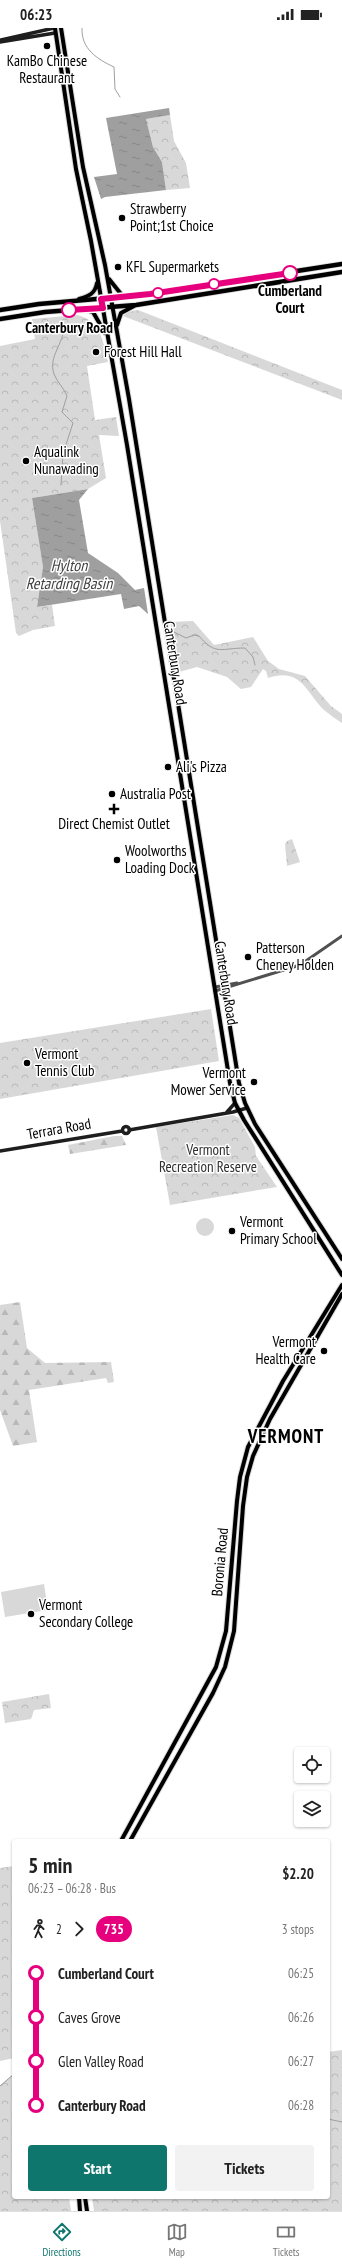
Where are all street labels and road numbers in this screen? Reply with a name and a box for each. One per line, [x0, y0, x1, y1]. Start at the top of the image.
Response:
street label: Canterbury Road [159, 620, 192, 706]
street label: Canterbury Road [210, 940, 243, 1026]
street label: Terrara Road [26, 1114, 92, 1143]
street label: Boronia Road [207, 1527, 232, 1597]

